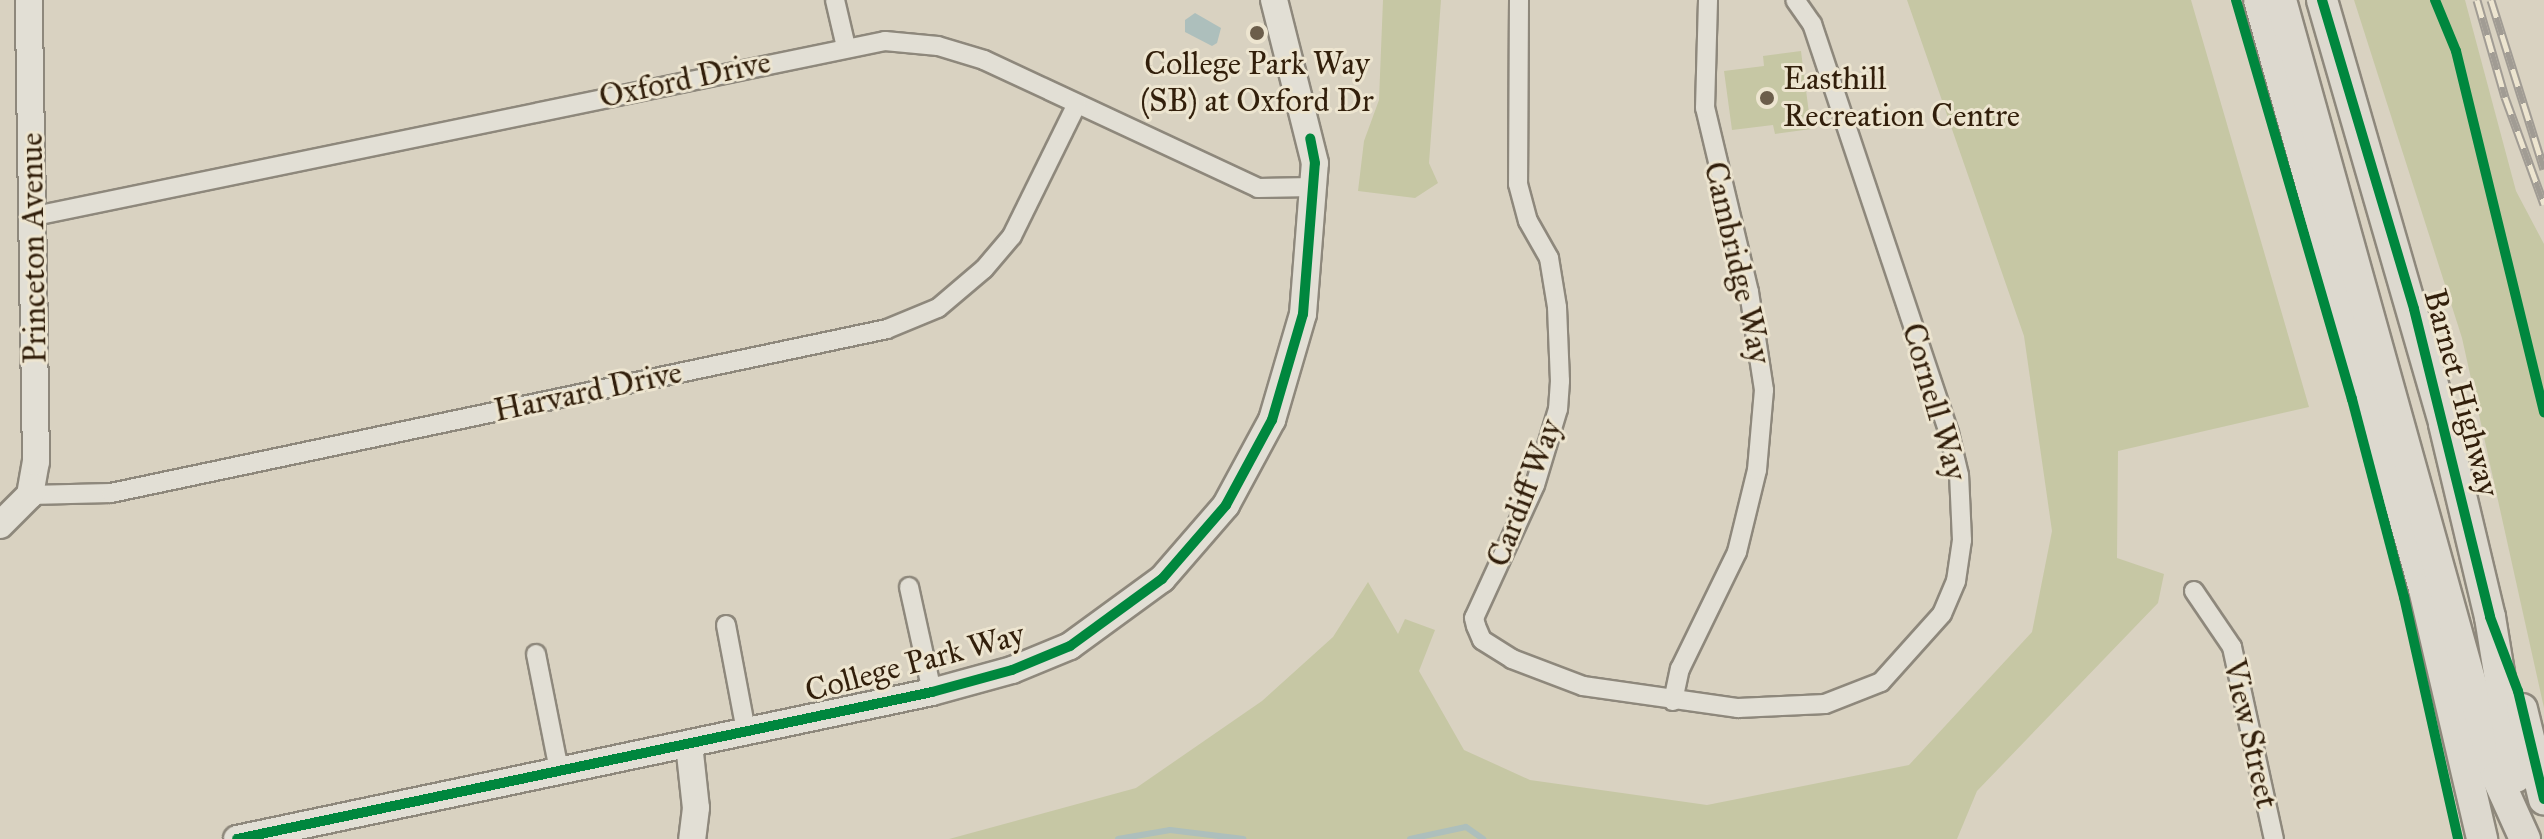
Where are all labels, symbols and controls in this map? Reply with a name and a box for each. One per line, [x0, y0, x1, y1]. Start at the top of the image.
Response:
marker: College Park Way (SB) at Oxford Dr [1248, 24, 1266, 42]
street label: Oxford Drive [596, 43, 774, 117]
place label: College Park Way (SB) at Oxford Dr [1140, 46, 1374, 121]
place label: Easthill Recreation Centre [1783, 61, 2020, 136]
marker: Easthill Recreation Centre [1758, 89, 1776, 107]
street label: Princeton Avenue [13, 132, 55, 364]
street label: Cambridge Way [1695, 158, 1779, 368]
street label: Barnet Highway [2415, 285, 2507, 501]
street label: Cornell Way [1893, 319, 1975, 485]
street label: Harvard Drive [491, 353, 685, 431]
street label: Cardiff Way [1479, 414, 1571, 572]
street label: College Park Way [801, 615, 1029, 711]
street label: View Street [2214, 656, 2286, 812]

